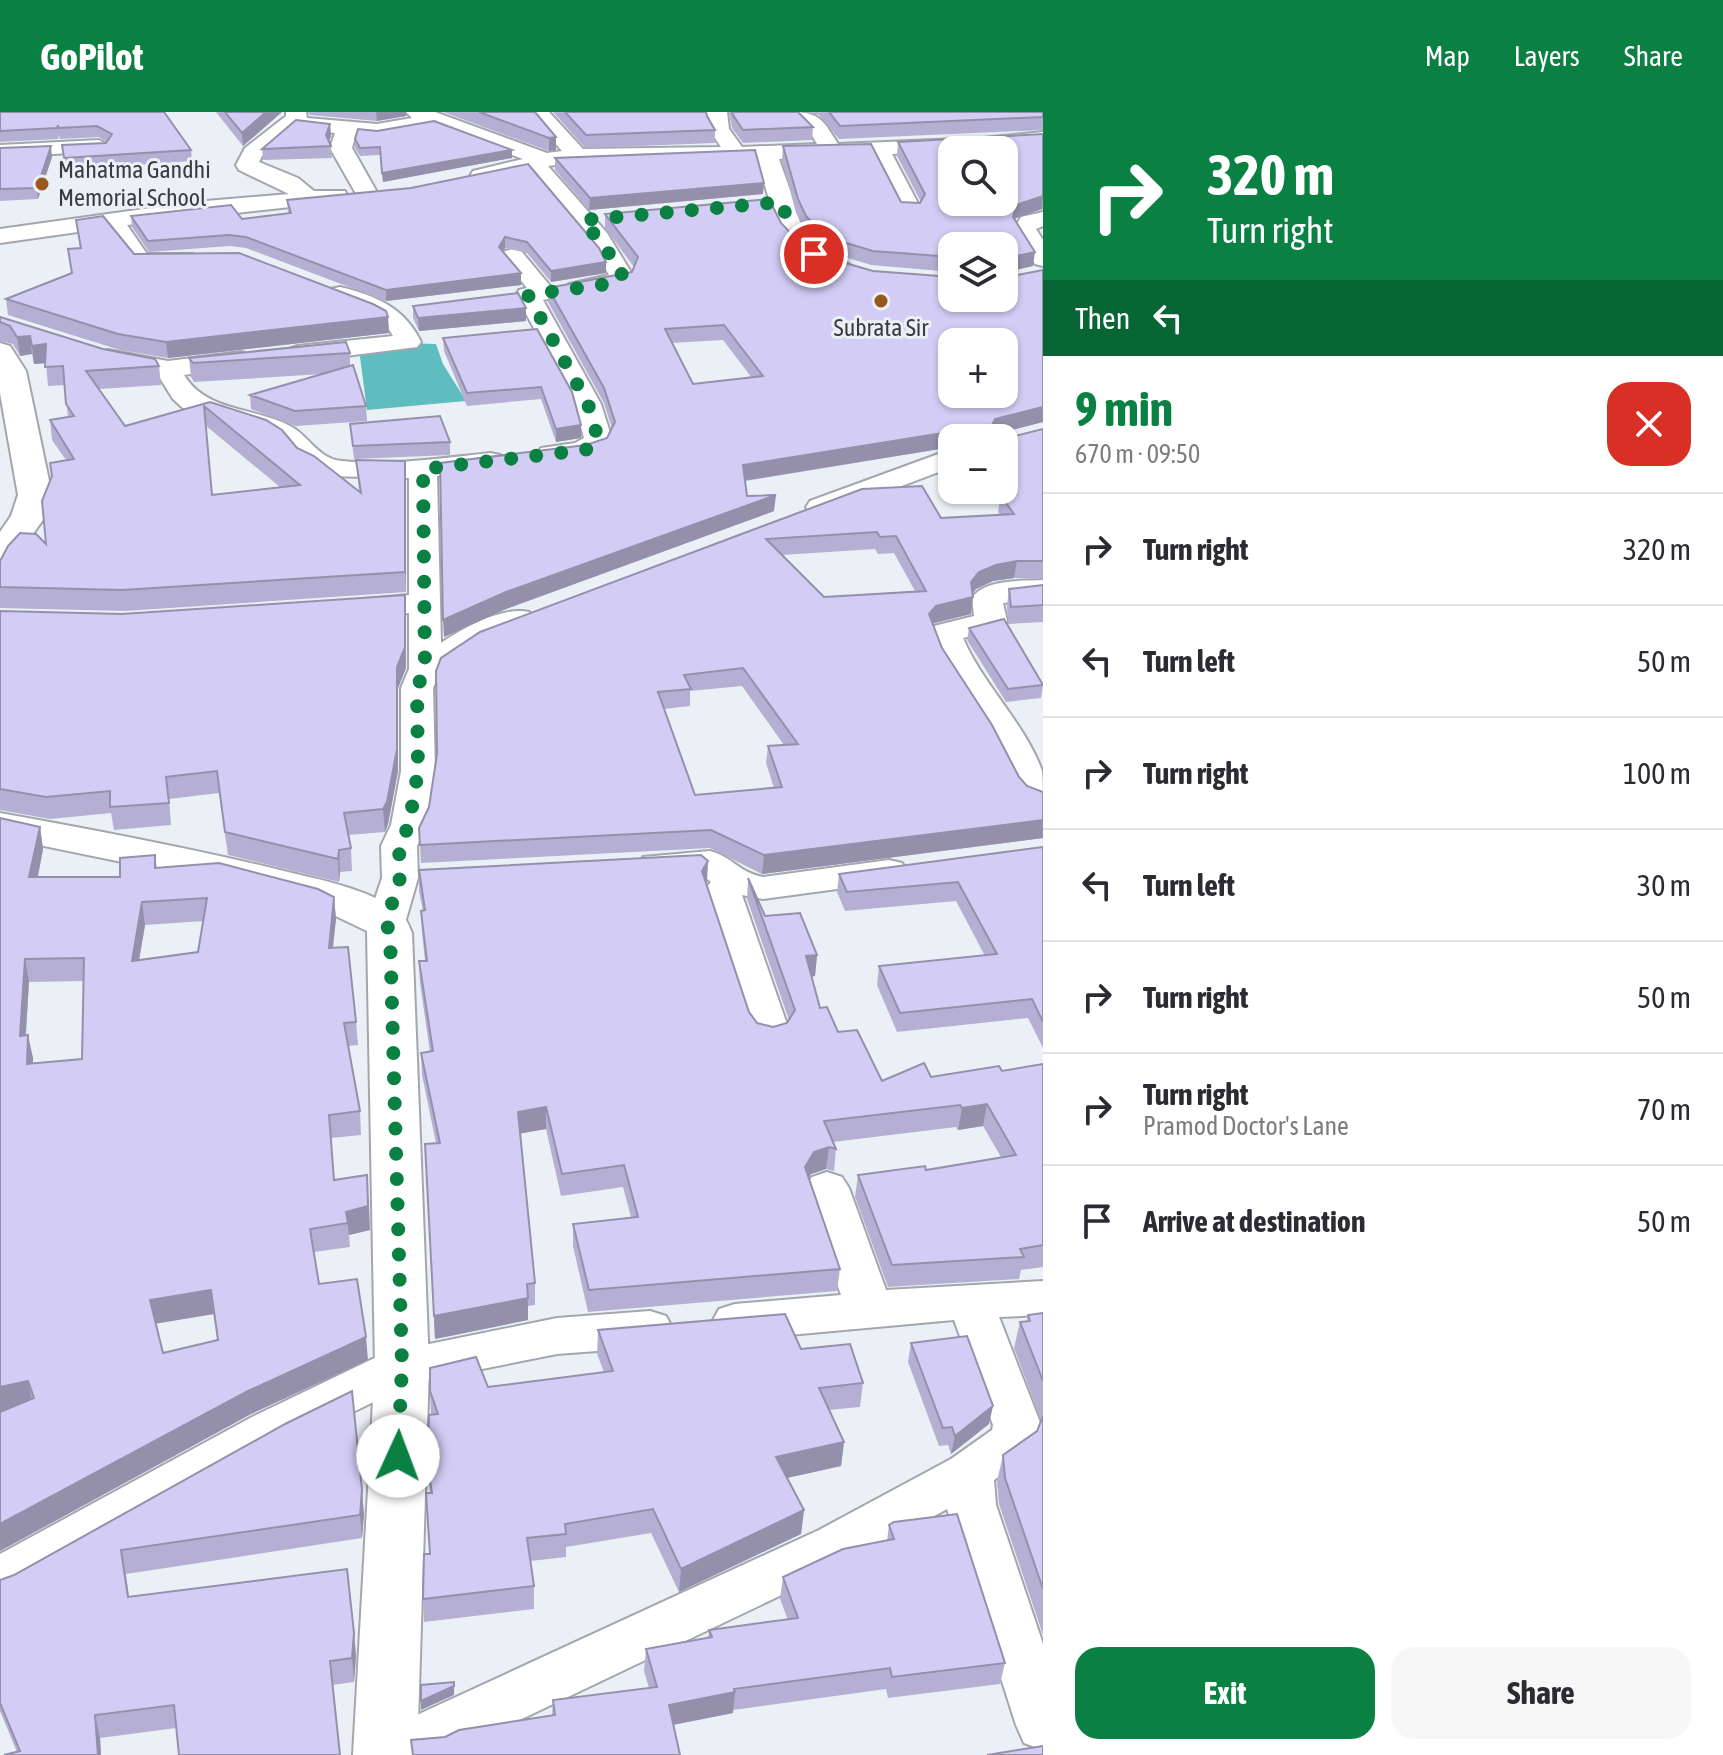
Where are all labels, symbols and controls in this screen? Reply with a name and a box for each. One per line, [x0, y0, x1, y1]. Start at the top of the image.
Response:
text: GoPilot [40, 35, 143, 78]
text: Map [1425, 40, 1470, 72]
text: Layers [1514, 40, 1580, 72]
text: Share [1624, 40, 1683, 72]
map controls [938, 136, 1018, 504]
button: search [938, 136, 1018, 216]
text: 320 m [1207, 143, 1334, 207]
icon: right [1075, 144, 1179, 248]
place label: Mahatma Gandhi Memorial School [58, 156, 211, 211]
marker: Mahatma Gandhi Memorial School [33, 175, 51, 193]
text: Turn right [1207, 209, 1334, 251]
pin [780, 220, 848, 288]
icon: arrive [792, 232, 836, 276]
button: layers [938, 232, 1018, 312]
marker: Subrata Sir [872, 292, 890, 310]
icon: left [1146, 296, 1190, 340]
text: Then [1075, 301, 1130, 335]
place label: Subrata Sir [834, 314, 929, 341]
button: + [938, 328, 1018, 408]
text: 9 min [1075, 381, 1173, 436]
button: close [1607, 382, 1691, 466]
button: − [938, 424, 1018, 504]
text: 670 m · 09:50 [1075, 439, 1200, 469]
icon: right [1075, 527, 1119, 571]
text: Turn right [1143, 532, 1249, 566]
text: 320 m [1623, 532, 1691, 566]
icon: left [1075, 639, 1119, 683]
text: Turn left [1143, 644, 1235, 678]
text: 50 m [1637, 644, 1691, 678]
icon: right [1075, 751, 1119, 795]
text: Turn right [1143, 756, 1249, 790]
text: 100 m [1623, 756, 1691, 790]
icon: left [1075, 863, 1119, 907]
text: Turn left [1143, 868, 1235, 902]
text: 30 m [1637, 868, 1691, 902]
icon: right [1075, 975, 1119, 1019]
text: Turn right [1143, 980, 1249, 1014]
text: 50 m [1637, 980, 1691, 1014]
text: Turn right [1143, 1077, 1249, 1111]
icon: right [1075, 1087, 1119, 1131]
text: 70 m [1637, 1092, 1691, 1126]
text: Pramod Doctor's Lane [1143, 1111, 1349, 1141]
icon: arrive [1075, 1199, 1119, 1243]
text: Arrive at destination [1143, 1204, 1365, 1238]
text: 50 m [1637, 1204, 1691, 1238]
position arrow [356, 1414, 440, 1498]
button: Exit [1075, 1647, 1375, 1739]
button: Share [1391, 1647, 1691, 1739]

